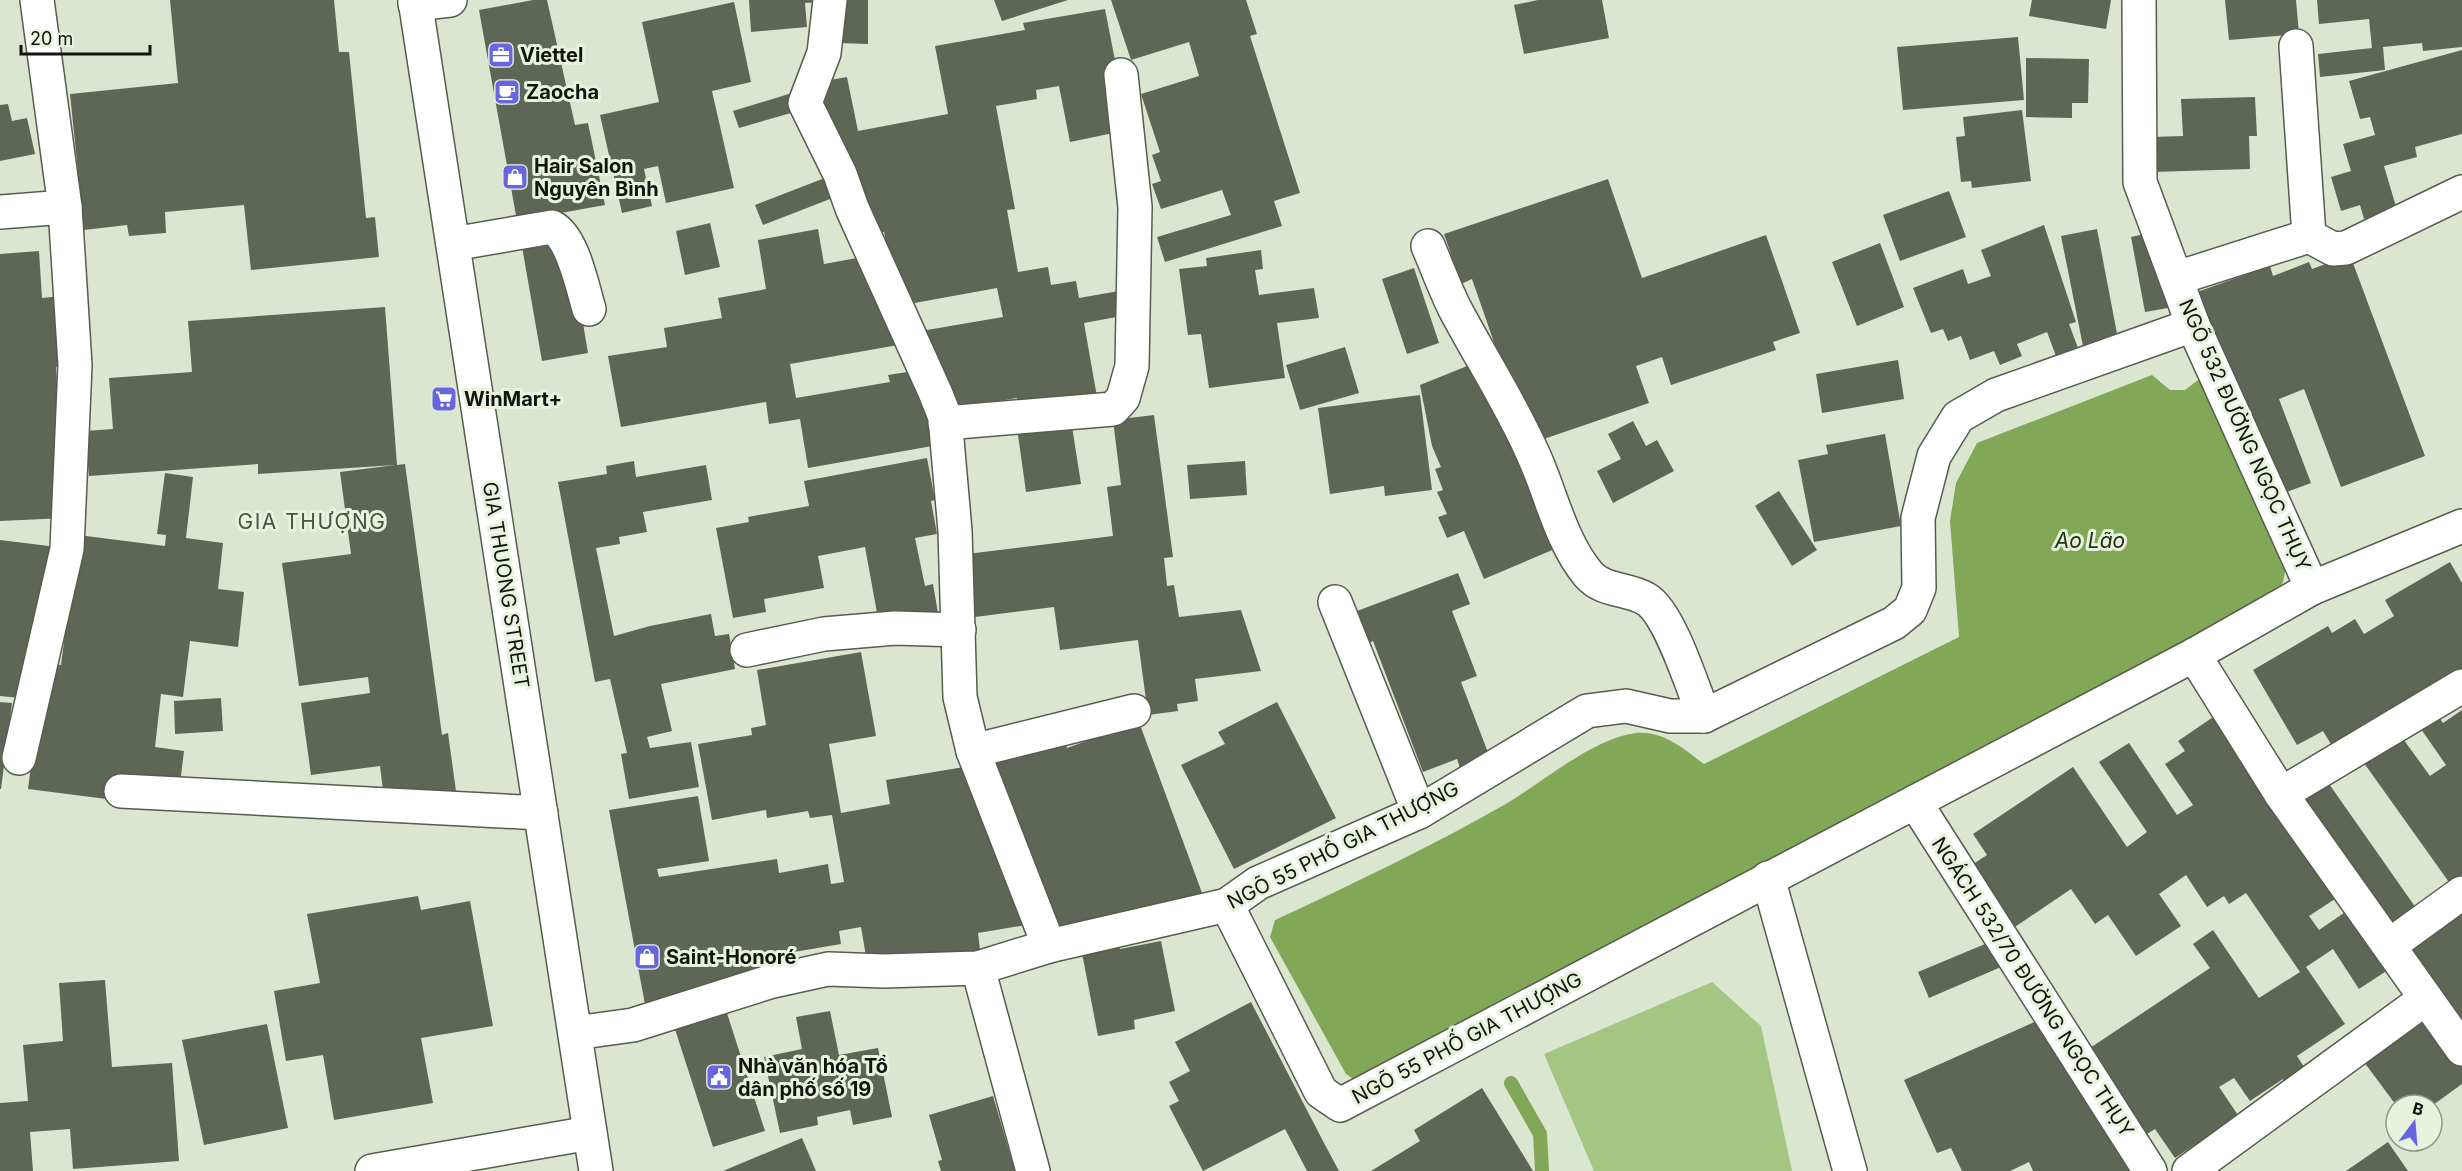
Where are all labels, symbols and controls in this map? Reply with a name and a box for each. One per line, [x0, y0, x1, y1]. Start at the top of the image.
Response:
scale bar [21, 18, 150, 56]
text: 20 m [30, 28, 73, 49]
office icon: Viettel [486, 40, 516, 70]
place label: Viettel [520, 43, 583, 67]
cafe icon: Zaocha [492, 77, 522, 107]
place label: Zaocha [526, 80, 599, 104]
place label: Hair Salon Nguyên Bình [534, 154, 659, 201]
shop icon: Hair Salon Nguyên Bình [500, 162, 530, 192]
street label: NGÕ 532 ĐƯỜNG NGỌC THỤY [2174, 295, 2317, 575]
supermarket icon: WinMart+ [429, 384, 459, 414]
place label: WinMart+ [464, 387, 562, 411]
street label: GIA THUONG STREET [478, 480, 534, 690]
district label: GIA THƯỢNG [238, 509, 386, 534]
water label: Ao Lão [2054, 528, 2125, 553]
street label: NGÕ 55 PHỐ GIA THƯỢNG [1221, 772, 1463, 914]
street label: NGÁCH 532/70 ĐƯỜNG NGỌC THỤY [1927, 832, 2140, 1142]
shop icon: Saint-Honoré [632, 942, 662, 972]
place label: Saint-Honoré [666, 945, 797, 969]
street label: NGÕ 55 PHỐ GIA THƯỢNG [1346, 964, 1586, 1109]
place label: Nhà văn hóa Tổ dân phố số 19 [738, 1054, 888, 1101]
public building icon: Nhà văn hóa Tổ dân phố số 19 [704, 1062, 734, 1092]
north arrow [2384, 1093, 2444, 1153]
text: B [2410, 1098, 2426, 1120]

